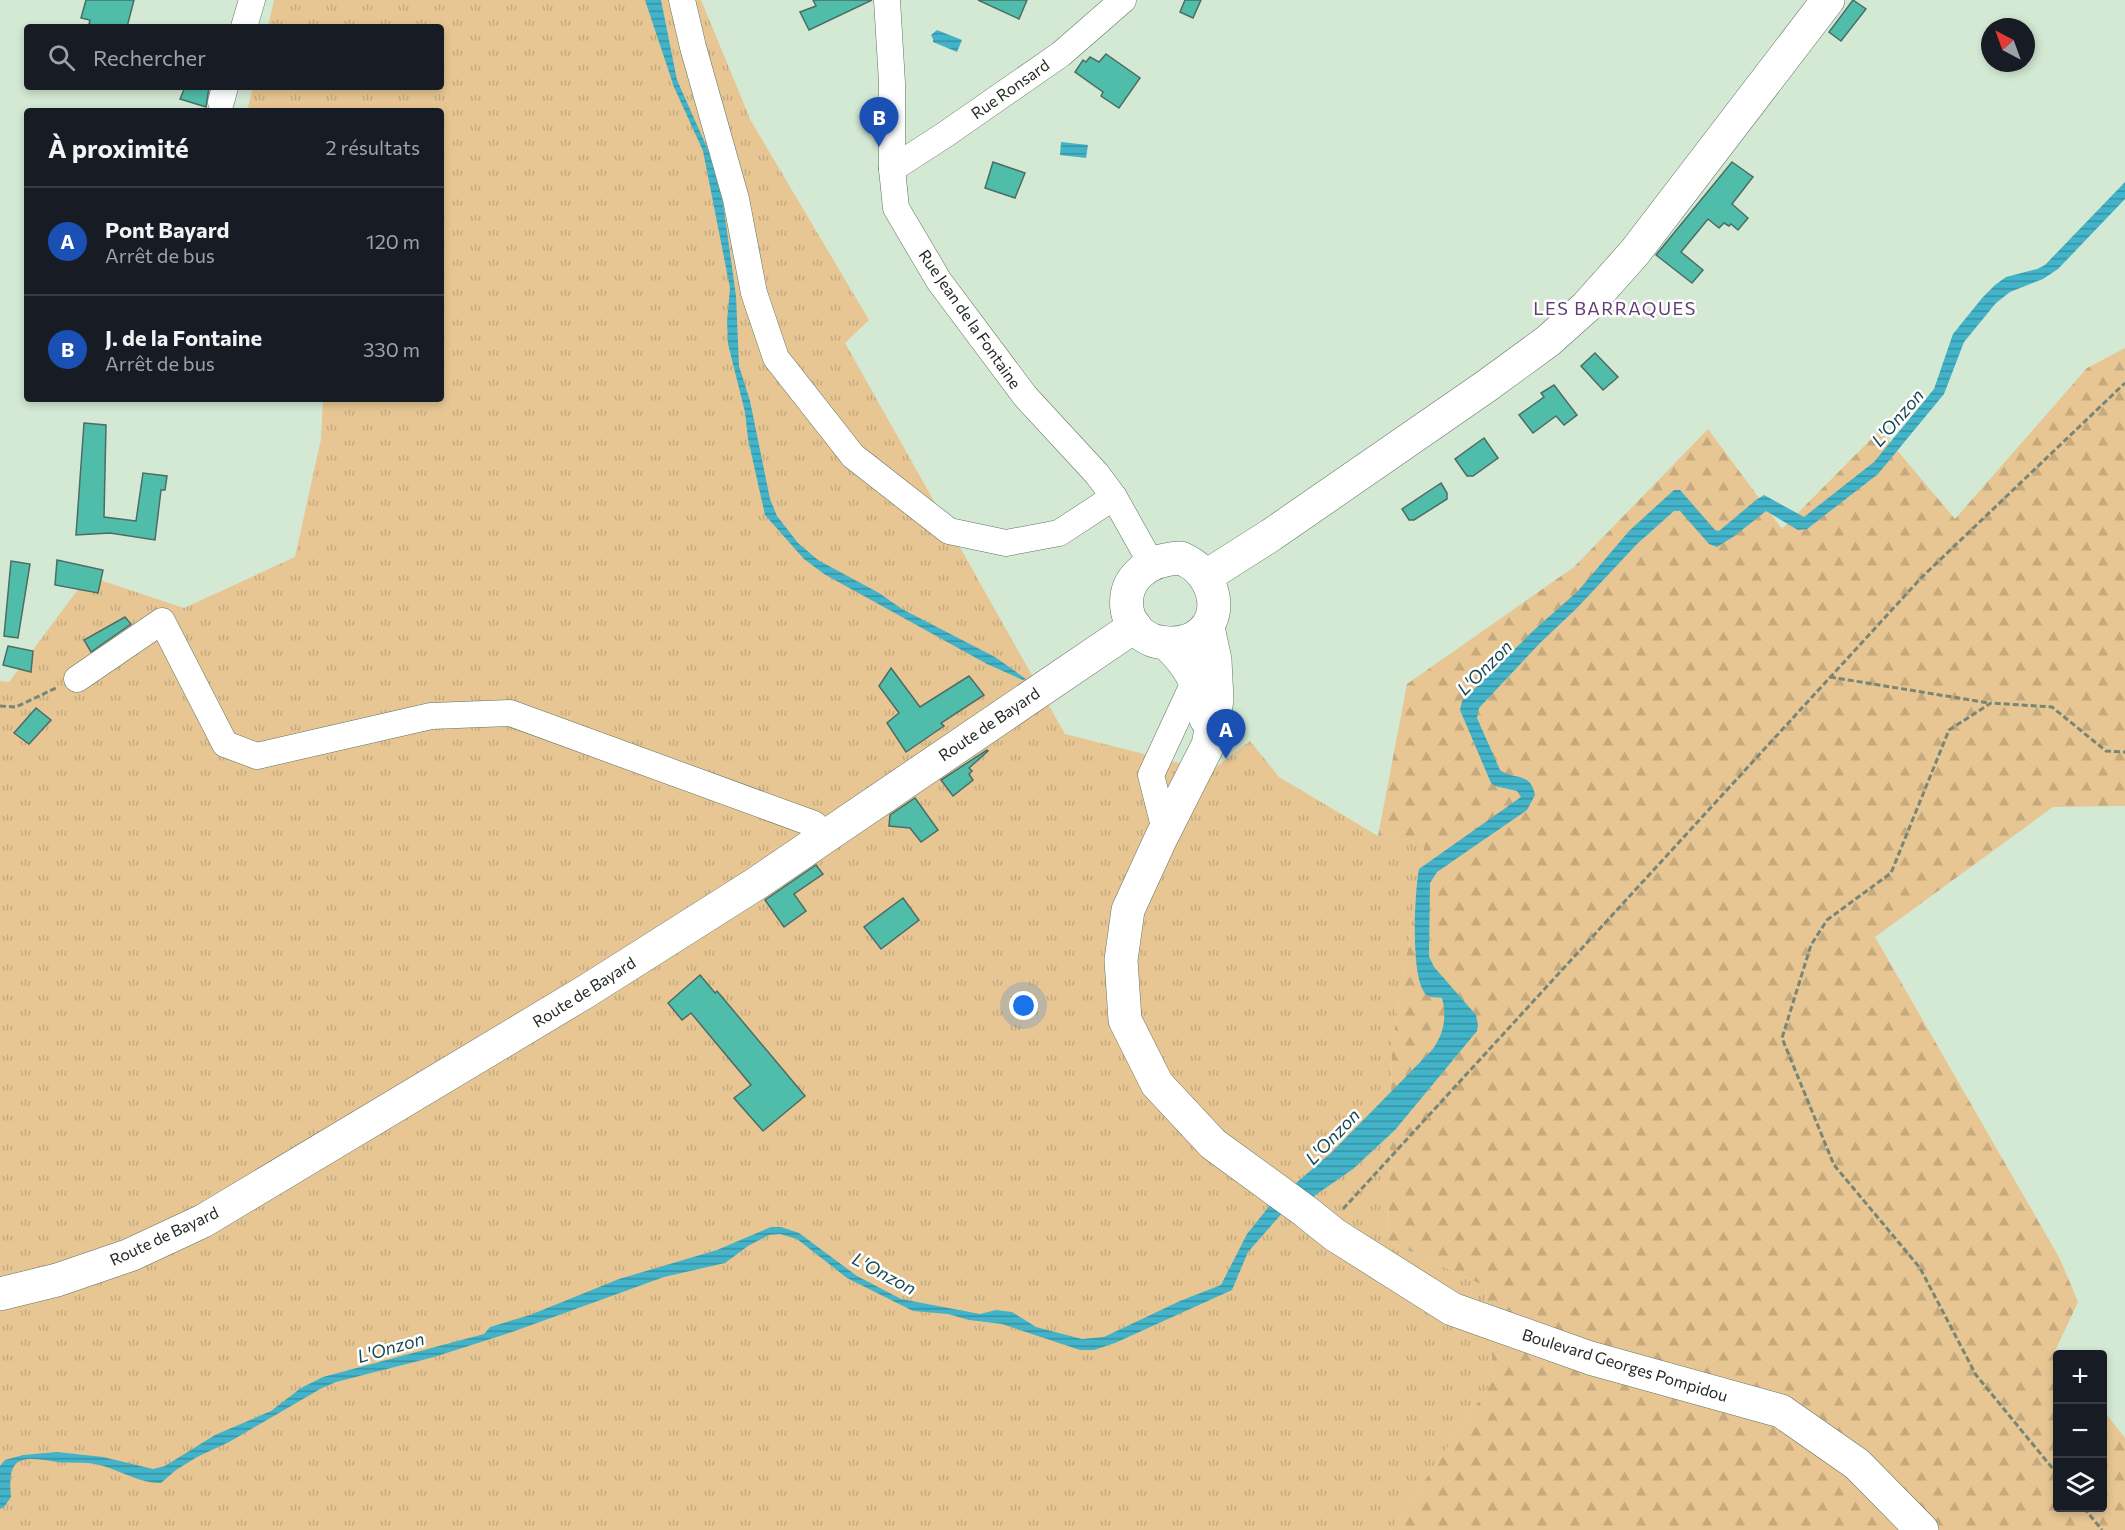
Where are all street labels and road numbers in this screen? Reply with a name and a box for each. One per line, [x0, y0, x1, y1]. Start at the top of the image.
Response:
street label: Rue Ronsard [967, 55, 1052, 122]
street label: Rue Jean de la Fontaine [915, 246, 1026, 392]
street label: Route de Bayard [935, 683, 1043, 764]
street label: Route de Bayard [529, 952, 639, 1031]
street label: Route de Bayard [106, 1202, 221, 1269]
street label: Boulevard Georges Pompidou [1520, 1324, 1730, 1405]

